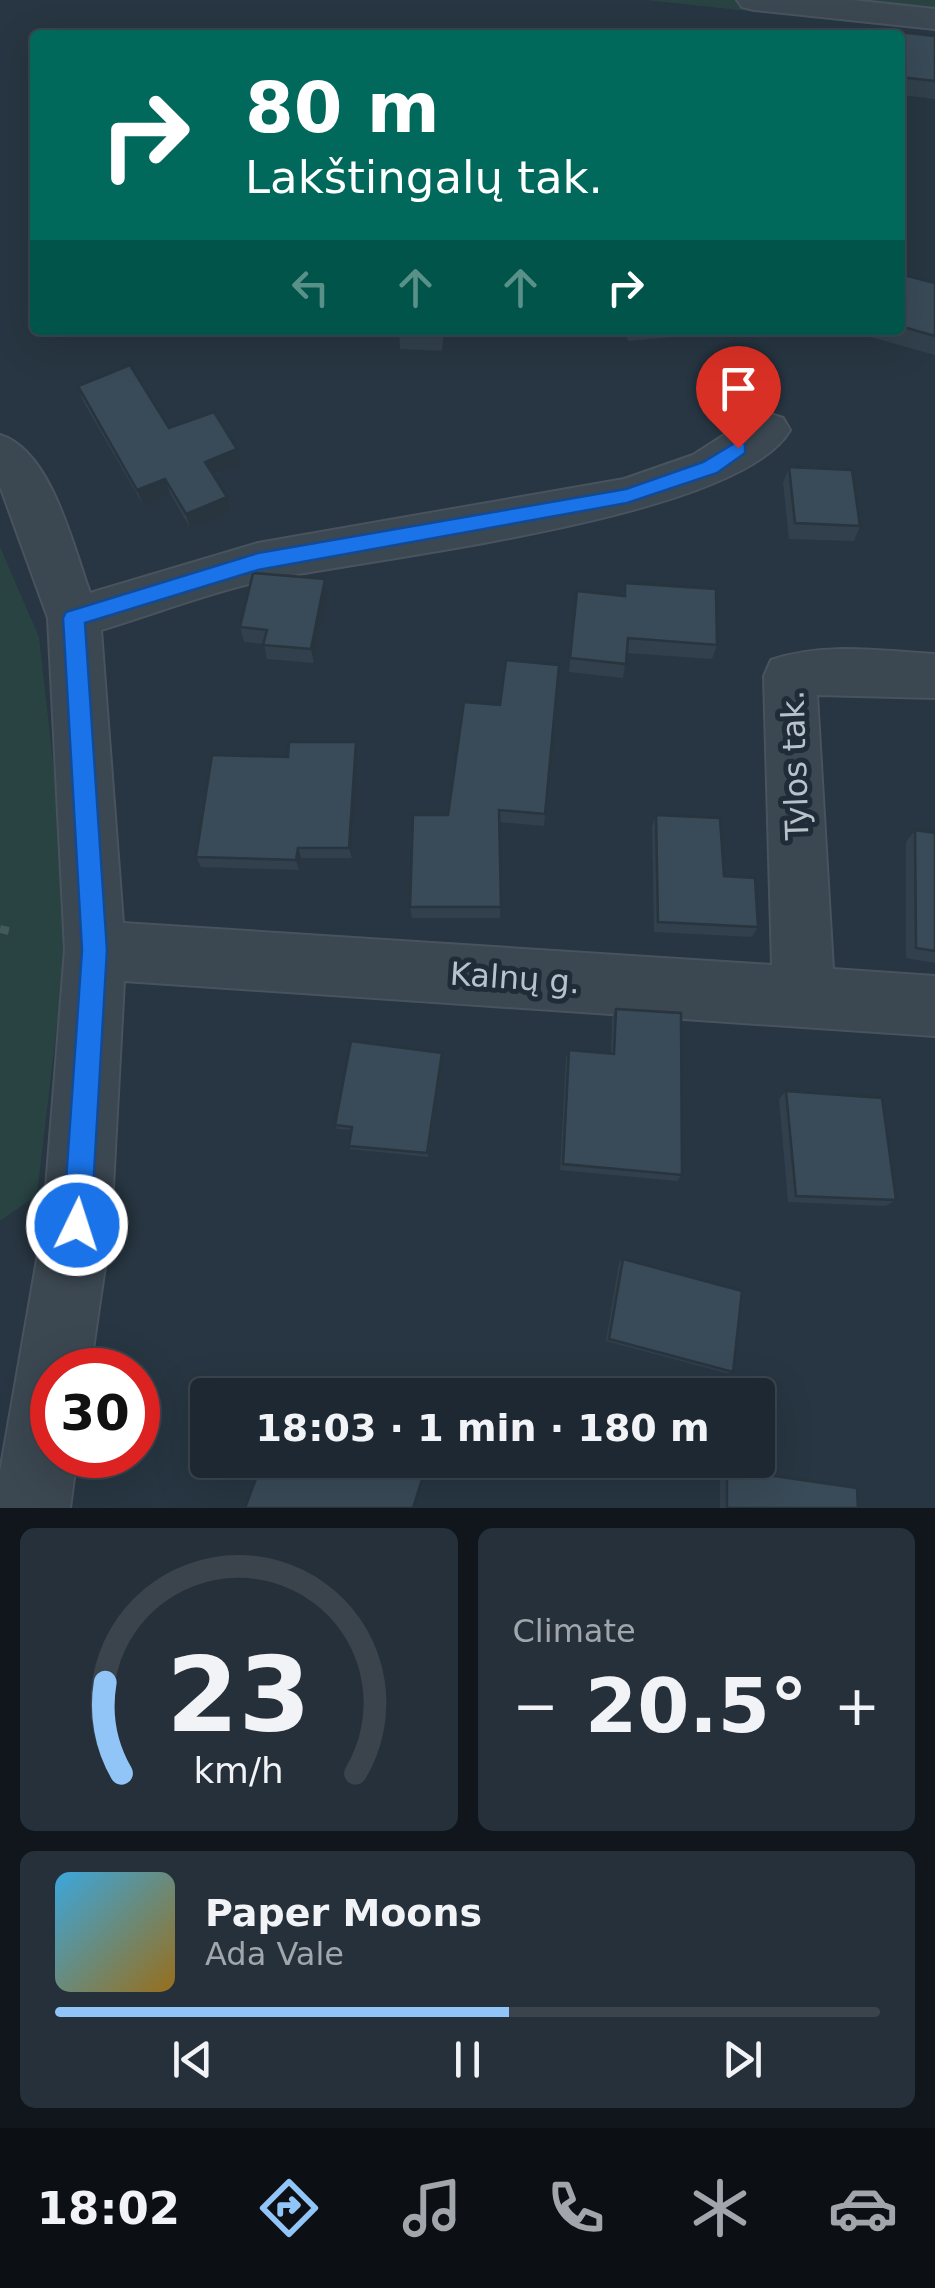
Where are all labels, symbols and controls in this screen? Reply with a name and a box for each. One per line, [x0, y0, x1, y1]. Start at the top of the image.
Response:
text: 80 m [245, 67, 440, 149]
icon: right [80, 70, 210, 200]
text: Lakštingalų tak. [245, 151, 603, 204]
icon: left [283, 260, 338, 315]
icon: ahead [388, 260, 443, 315]
icon: ahead [493, 260, 548, 315]
icon: right [598, 260, 653, 315]
pin [696, 346, 781, 449]
icon: arrive [711, 361, 766, 416]
street label: Tylos tak. [773, 690, 817, 841]
street label: Kalnų g. [449, 955, 581, 1001]
position arrow [25, 1173, 129, 1277]
speed limit sign: 30 [30, 1348, 160, 1478]
text: 18:03 · 1 min · 180 m [255, 1406, 710, 1450]
text: Climate [513, 1612, 636, 1650]
text: 23 [166, 1634, 311, 1756]
text: 20.5° [585, 1662, 808, 1750]
text: − [513, 1674, 559, 1738]
text: + [834, 1674, 880, 1738]
text: km/h [194, 1750, 284, 1791]
text: Paper Moons [205, 1891, 482, 1935]
text: Ada Vale [205, 1935, 344, 1973]
icon: previous [165, 2032, 220, 2087]
icon: pause [440, 2032, 495, 2087]
icon: next [715, 2032, 770, 2087]
icon: directions [254, 2173, 324, 2243]
icon: music [397, 2173, 467, 2243]
icon: phone [541, 2173, 611, 2243]
icon: climate [685, 2173, 755, 2243]
icon: car [828, 2173, 898, 2243]
text: 18:02 [37, 2182, 180, 2235]

